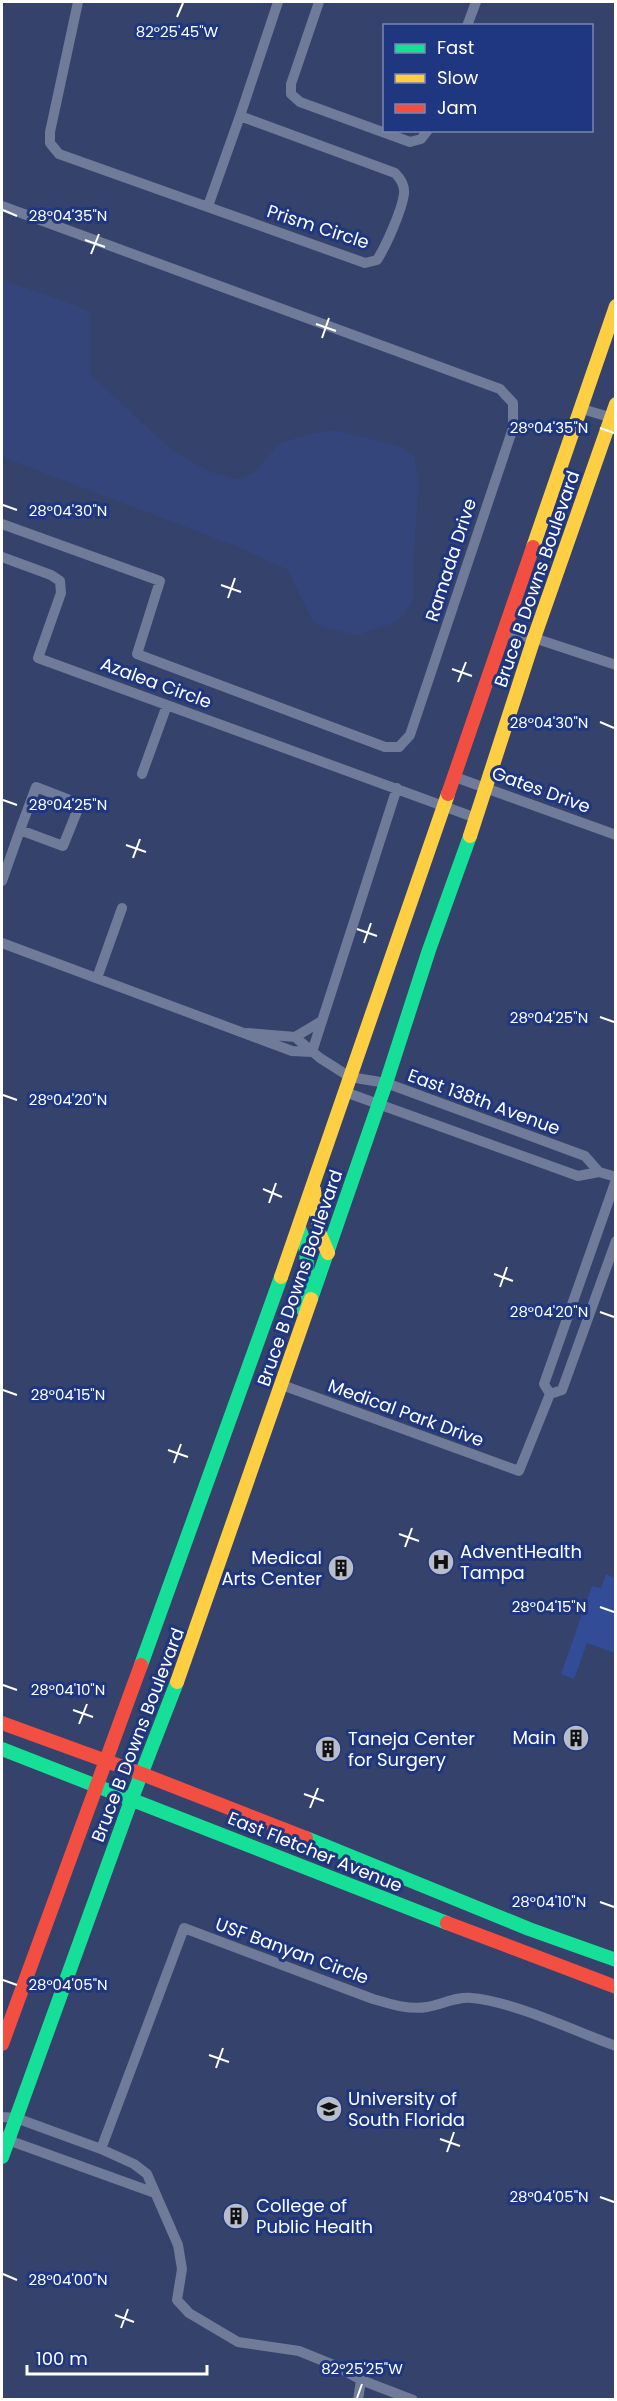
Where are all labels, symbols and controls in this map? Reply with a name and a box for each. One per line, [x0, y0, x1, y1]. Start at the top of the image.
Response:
text: 82°25'45"W [136, 21, 219, 42]
legend [383, 24, 593, 132]
text: Fast [437, 35, 474, 60]
text: Slow [437, 65, 479, 90]
text: Jam [437, 95, 477, 120]
street label: Prism Circle [264, 198, 372, 255]
text: 28°04'35"N [29, 205, 107, 226]
text: 28°04'35"N [510, 417, 588, 438]
street label: Bruce B Downs Boulevard [488, 467, 585, 690]
street label: Ramada Drive [419, 495, 482, 625]
text: 28°04'30"N [29, 500, 107, 521]
street label: Azalea Circle [97, 651, 215, 714]
text: 28°04'30"N [510, 712, 588, 733]
street label: Gates Drive [488, 760, 594, 819]
text: 28°04'25"N [29, 794, 107, 815]
text: 28°04'25"N [510, 1007, 588, 1028]
street label: East 138th Avenue [405, 1062, 564, 1141]
text: 28°04'20"N [29, 1089, 107, 1110]
street label: Bruce B Downs Boulevard [251, 1166, 348, 1389]
text: 28°04'20"N [510, 1301, 588, 1322]
street label: Medical Park Drive [325, 1373, 488, 1452]
text: 28°04'15"N [31, 1384, 105, 1405]
place label: AdventHealth Tampa [460, 1539, 582, 1585]
place label: Medical Arts Center [221, 1545, 322, 1591]
hospital icon: AdventHealth Tampa [426, 1547, 456, 1577]
building icon: Medical Arts Center [326, 1553, 356, 1583]
text: 28°04'15"N [512, 1596, 586, 1617]
street label: Bruce B Downs Boulevard [85, 1624, 190, 1846]
text: 28°04'10"N [31, 1679, 105, 1700]
building icon: Main [561, 1723, 591, 1753]
place label: Main [512, 1725, 556, 1750]
place label: Taneja Center for Surgery [348, 1726, 475, 1772]
building icon: Taneja Center for Surgery [313, 1734, 343, 1764]
street label: East Fletcher Avenue [224, 1805, 406, 1898]
text: 28°04'10"N [512, 1891, 586, 1912]
street label: USF Banyan Circle [212, 1911, 372, 1990]
text: 28°04'05"N [28, 1974, 108, 1995]
place label: University of South Florida [348, 2086, 465, 2132]
school or university icon: University of South Florida [314, 2094, 344, 2124]
text: 28°04'05"N [509, 2186, 589, 2207]
place label: College of Public Health [256, 2193, 373, 2239]
building icon: College of Public Health [221, 2201, 251, 2231]
text: 28°04'00"N [28, 2269, 108, 2290]
scale bar [27, 2338, 207, 2376]
text: 100 m [36, 2346, 88, 2371]
text: 82°25'25"W [321, 2358, 403, 2379]

